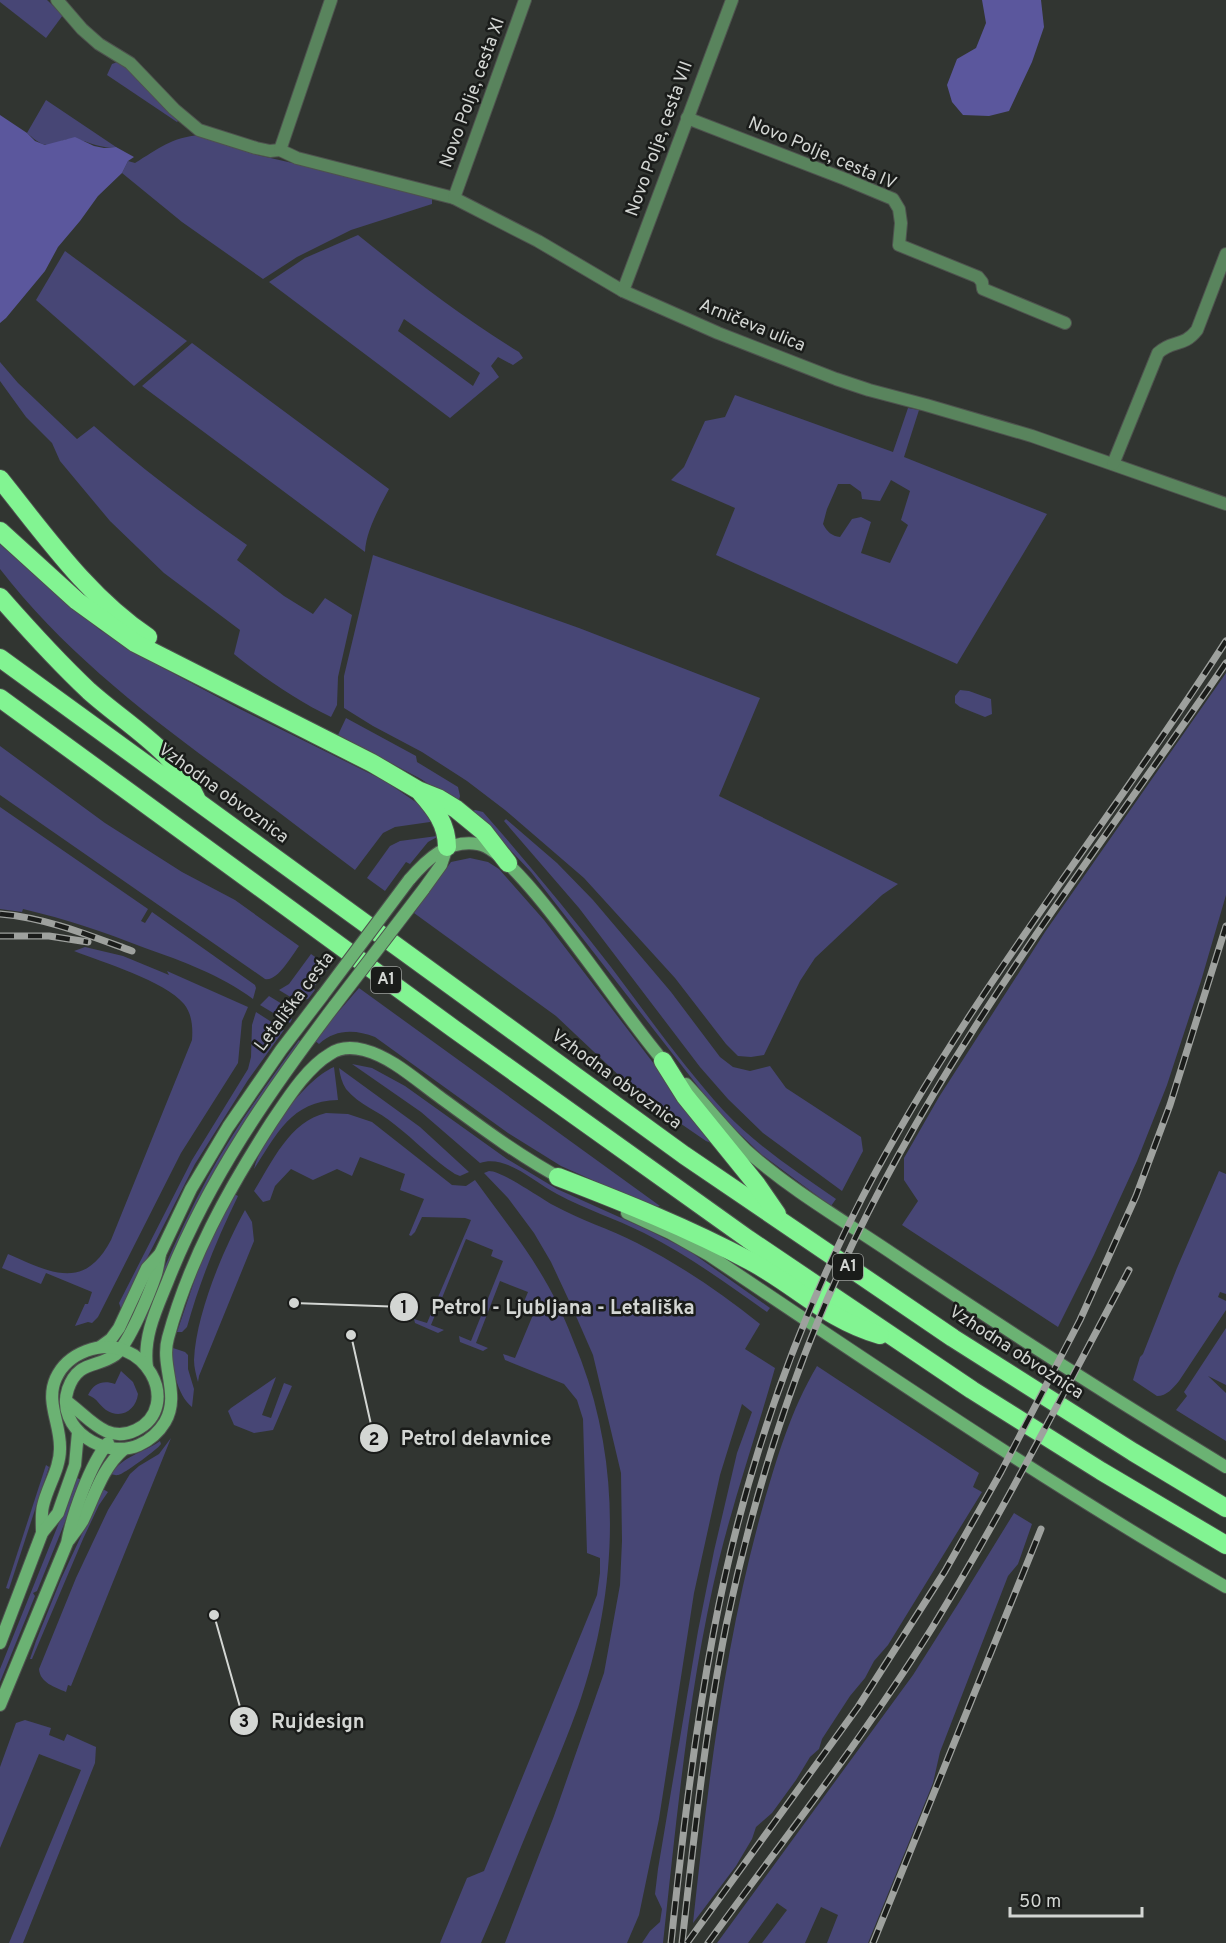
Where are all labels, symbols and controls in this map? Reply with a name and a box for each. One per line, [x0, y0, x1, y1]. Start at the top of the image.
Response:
street label: Novo Polje, cesta XI [435, 15, 511, 171]
street label: Novo Polje, cesta VII [621, 58, 699, 220]
street label: Novo Polje, cesta IV [744, 112, 900, 196]
street label: Arničeva ulica [695, 294, 809, 358]
street label: Vzhodna obvoznica [153, 739, 293, 849]
street label: Letališka cesta [250, 947, 340, 1057]
road number: A1 [371, 967, 401, 993]
street label: Vzhodna obvoznica [546, 1025, 686, 1135]
road number: A1 [833, 1254, 863, 1280]
callout: Petrol - Ljubljana - Letališka [389, 1288, 706, 1326]
text: Petrol - Ljubljana - Letališka [431, 1296, 695, 1322]
text: 1 [400, 1297, 408, 1320]
street label: Vzhodna obvoznica [944, 1301, 1088, 1405]
callout: Petrol delavnice [359, 1419, 564, 1457]
text: Petrol delavnice [401, 1427, 551, 1453]
text: 2 [368, 1429, 380, 1452]
callout: Rujdesign [229, 1702, 377, 1740]
text: Rujdesign [271, 1710, 365, 1736]
text: 3 [239, 1711, 249, 1734]
scale bar [1010, 1880, 1142, 1918]
text: 50 m [1019, 1891, 1061, 1914]

